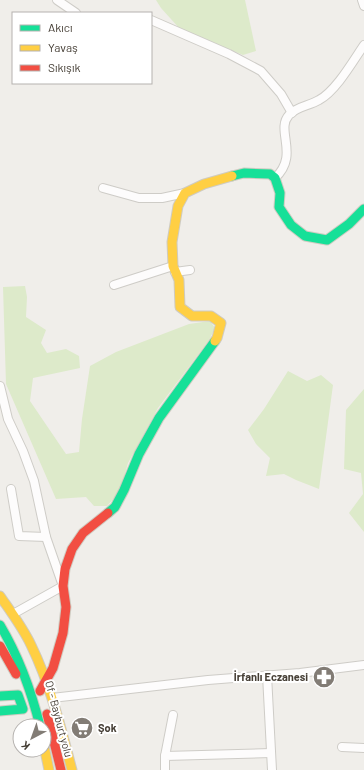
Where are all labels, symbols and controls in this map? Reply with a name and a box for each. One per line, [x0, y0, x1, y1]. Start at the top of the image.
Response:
legend [12, 12, 152, 84]
text: Akıcı [48, 20, 73, 34]
text: Yavaş [48, 40, 78, 54]
text: Sıkışık [48, 60, 80, 74]
pharmacy icon: İrfanlı Eczanesi [311, 664, 337, 690]
place label: İrfanlı Eczanesi [234, 670, 308, 683]
street label: Of - Bayburt yolu [43, 679, 76, 759]
supermarket icon: Şok [69, 715, 95, 741]
north arrow [12, 718, 52, 758]
place label: Şok [98, 721, 117, 734]
text: K [18, 739, 32, 753]

